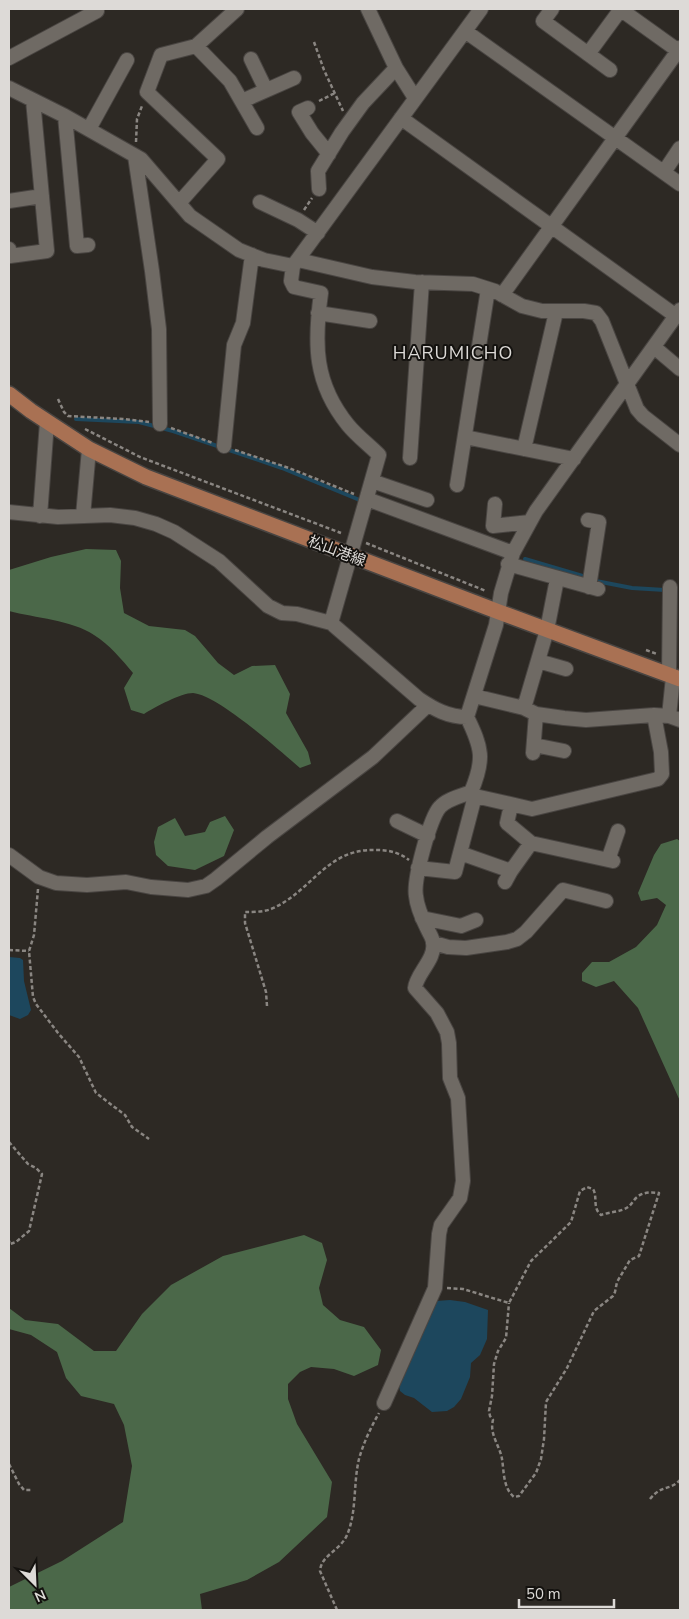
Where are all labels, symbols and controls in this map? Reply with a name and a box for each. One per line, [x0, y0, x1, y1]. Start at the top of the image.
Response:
district label: HARUMICHO [393, 341, 513, 365]
street label: 松山港線 [305, 531, 369, 571]
north arrow [10, 1559, 60, 1609]
scale bar [519, 1576, 614, 1608]
text: 50 m [526, 1584, 561, 1604]
text: N [31, 1585, 49, 1606]

